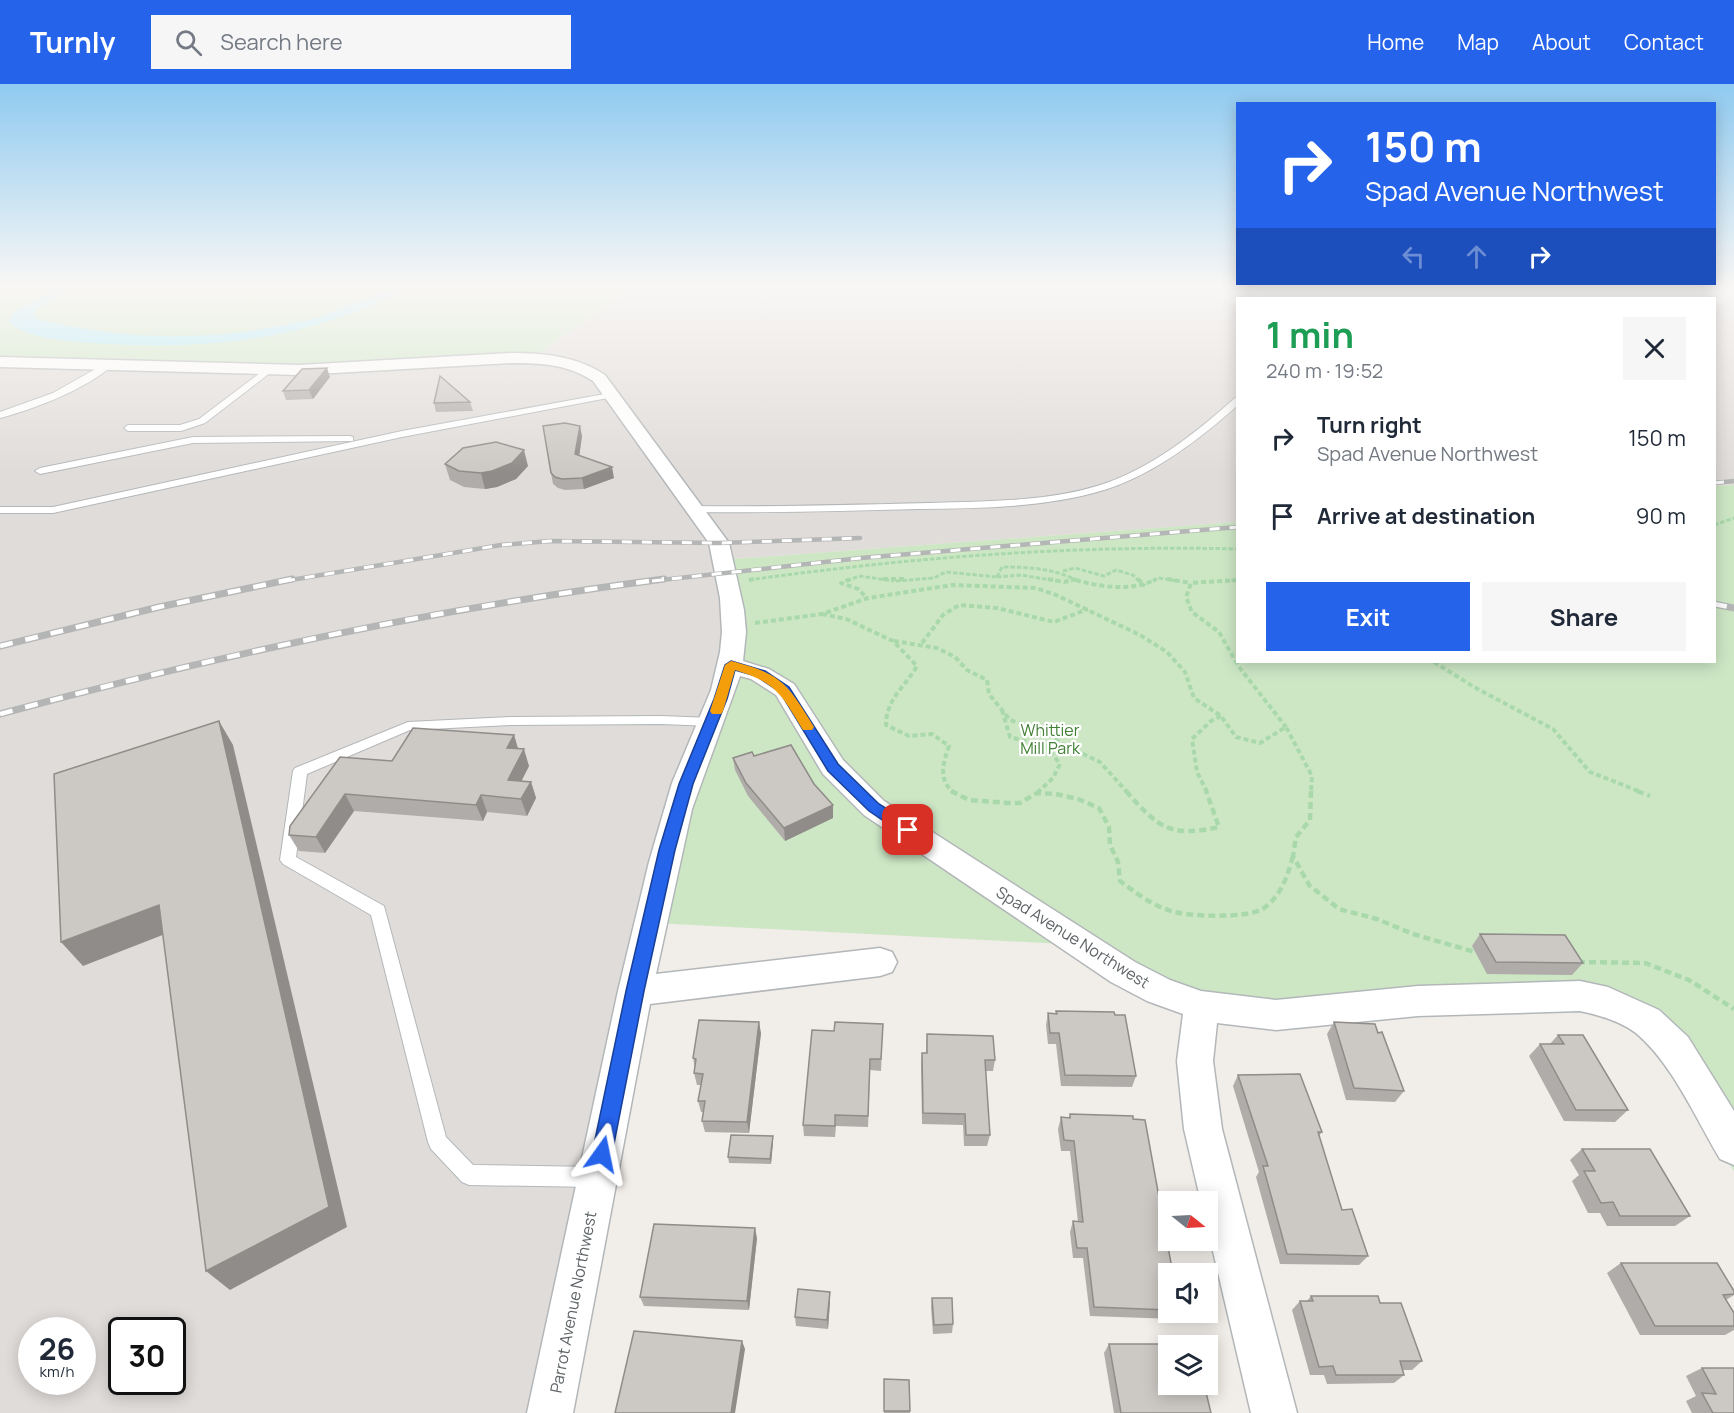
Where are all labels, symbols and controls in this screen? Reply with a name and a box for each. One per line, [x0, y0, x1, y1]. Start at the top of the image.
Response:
search box [151, 15, 571, 69]
text: Turnly [30, 23, 115, 61]
icon: search [172, 26, 205, 59]
text: Search here [220, 27, 343, 57]
text: Home [1367, 28, 1424, 56]
text: Map [1457, 28, 1499, 56]
text: About [1532, 28, 1591, 56]
text: Contact [1624, 28, 1704, 56]
text: 150 m [1365, 117, 1482, 175]
icon: right [1266, 126, 1344, 204]
text: Spad Avenue Northwest [1365, 172, 1664, 209]
icon: left [1397, 240, 1430, 273]
icon: ahead [1460, 240, 1493, 273]
icon: right [1523, 240, 1556, 273]
text: 1 min [1266, 310, 1354, 359]
button: close [1623, 317, 1686, 380]
text: 240 m · 19:52 [1266, 357, 1383, 384]
text: Turn right [1317, 410, 1422, 440]
icon: right [1266, 422, 1299, 455]
text: 150 m [1628, 423, 1686, 453]
text: Spad Avenue Northwest [1317, 440, 1538, 467]
icon: arrive [1266, 500, 1299, 533]
text: Arrive at destination [1317, 501, 1535, 531]
text: 90 m [1636, 501, 1686, 531]
button: Exit [1266, 582, 1470, 651]
button: Share [1482, 582, 1686, 651]
park label: Whittier Mill Park [1020, 719, 1081, 759]
pin [882, 804, 933, 855]
icon: arrive [891, 813, 924, 846]
street label: Spad Avenue Northwest [992, 881, 1154, 993]
position arrow [570, 1122, 634, 1186]
north arrow [1158, 1191, 1218, 1251]
map controls [1158, 1191, 1218, 1395]
street label: Parrot Avenue Northwest [545, 1209, 601, 1395]
button: sound [1158, 1263, 1218, 1323]
speed limit sign: 30 [108, 1317, 186, 1395]
text: 26 [39, 1328, 75, 1369]
button: layers [1158, 1335, 1218, 1395]
text: km/h [40, 1361, 74, 1382]

